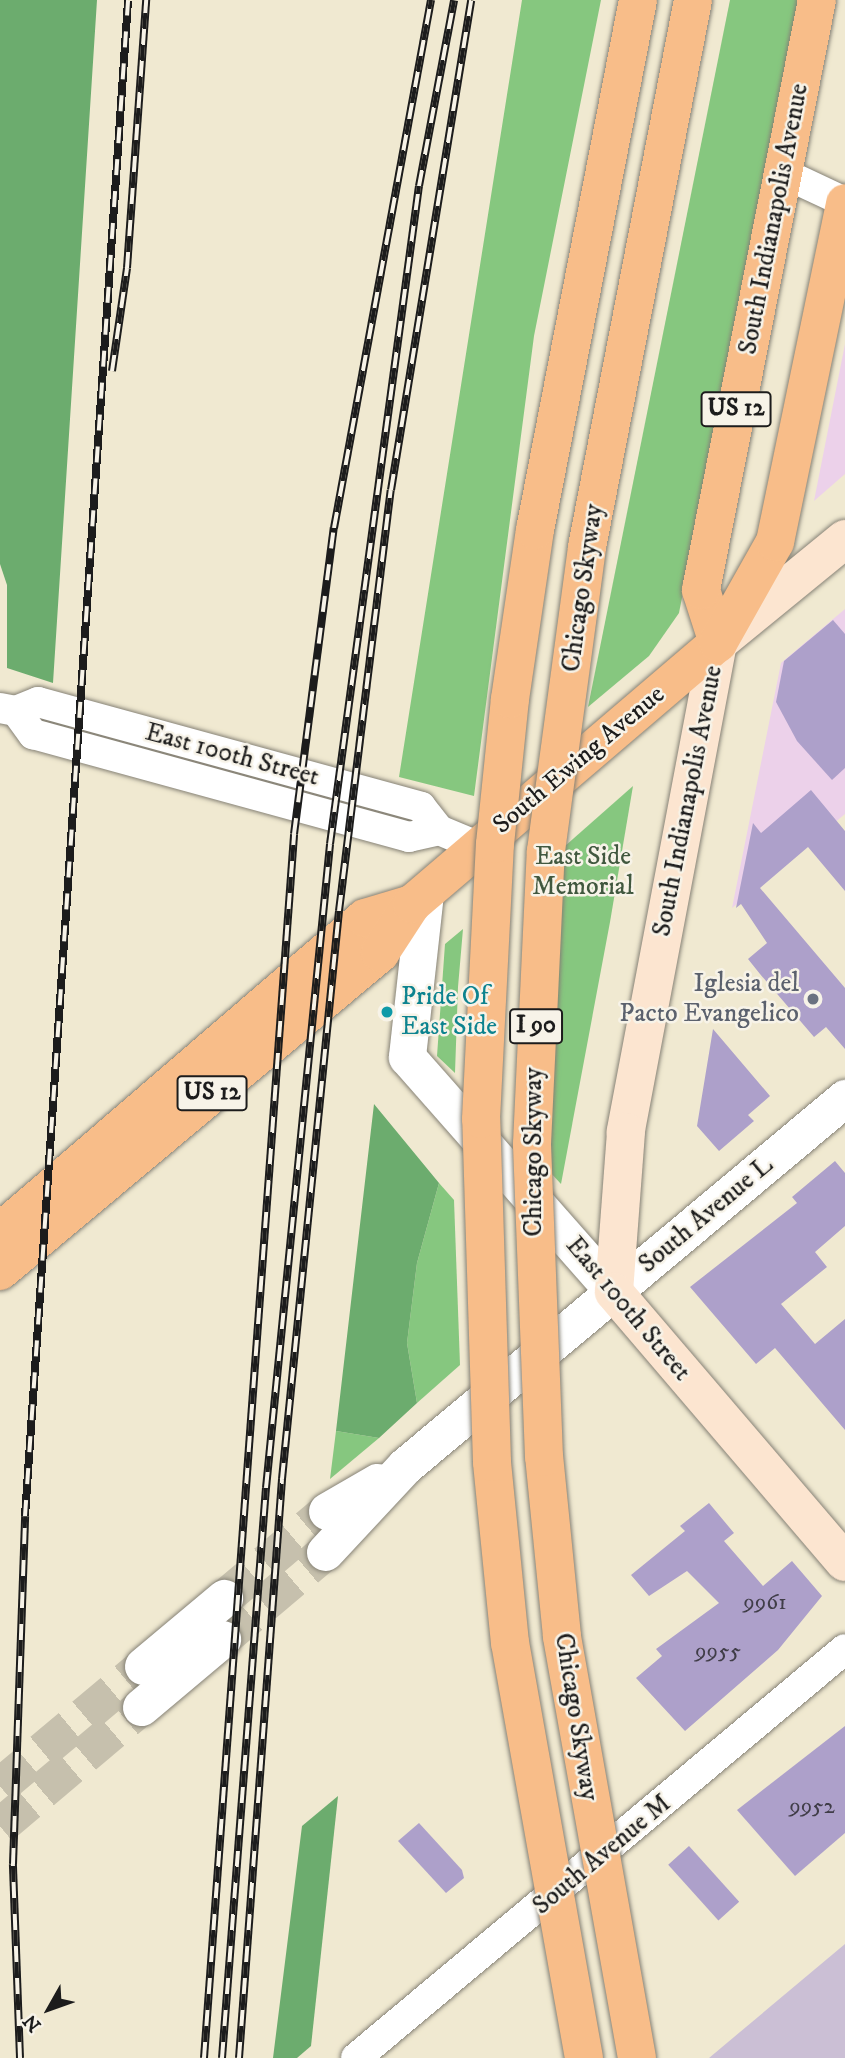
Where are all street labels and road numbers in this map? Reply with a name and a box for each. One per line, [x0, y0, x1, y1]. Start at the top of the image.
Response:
street label: South Indianapolis Avenue [732, 81, 816, 357]
road number: US 12 [699, 388, 773, 430]
street label: Chicago Skyway [556, 502, 610, 674]
street label: South Indianapolis Avenue [646, 663, 730, 939]
street label: South Ewing Avenue [487, 679, 671, 841]
street label: East 100th Street [142, 717, 322, 793]
road number: I 90 [508, 1006, 564, 1046]
street label: Chicago Skyway [518, 1067, 550, 1237]
road number: US 12 [175, 1072, 249, 1114]
street label: South Avenue L [633, 1150, 779, 1280]
street label: East 100th Street [559, 1231, 697, 1387]
street label: Chicago Skyway [547, 1631, 605, 1803]
street label: South Avenue M [527, 1788, 677, 1922]

